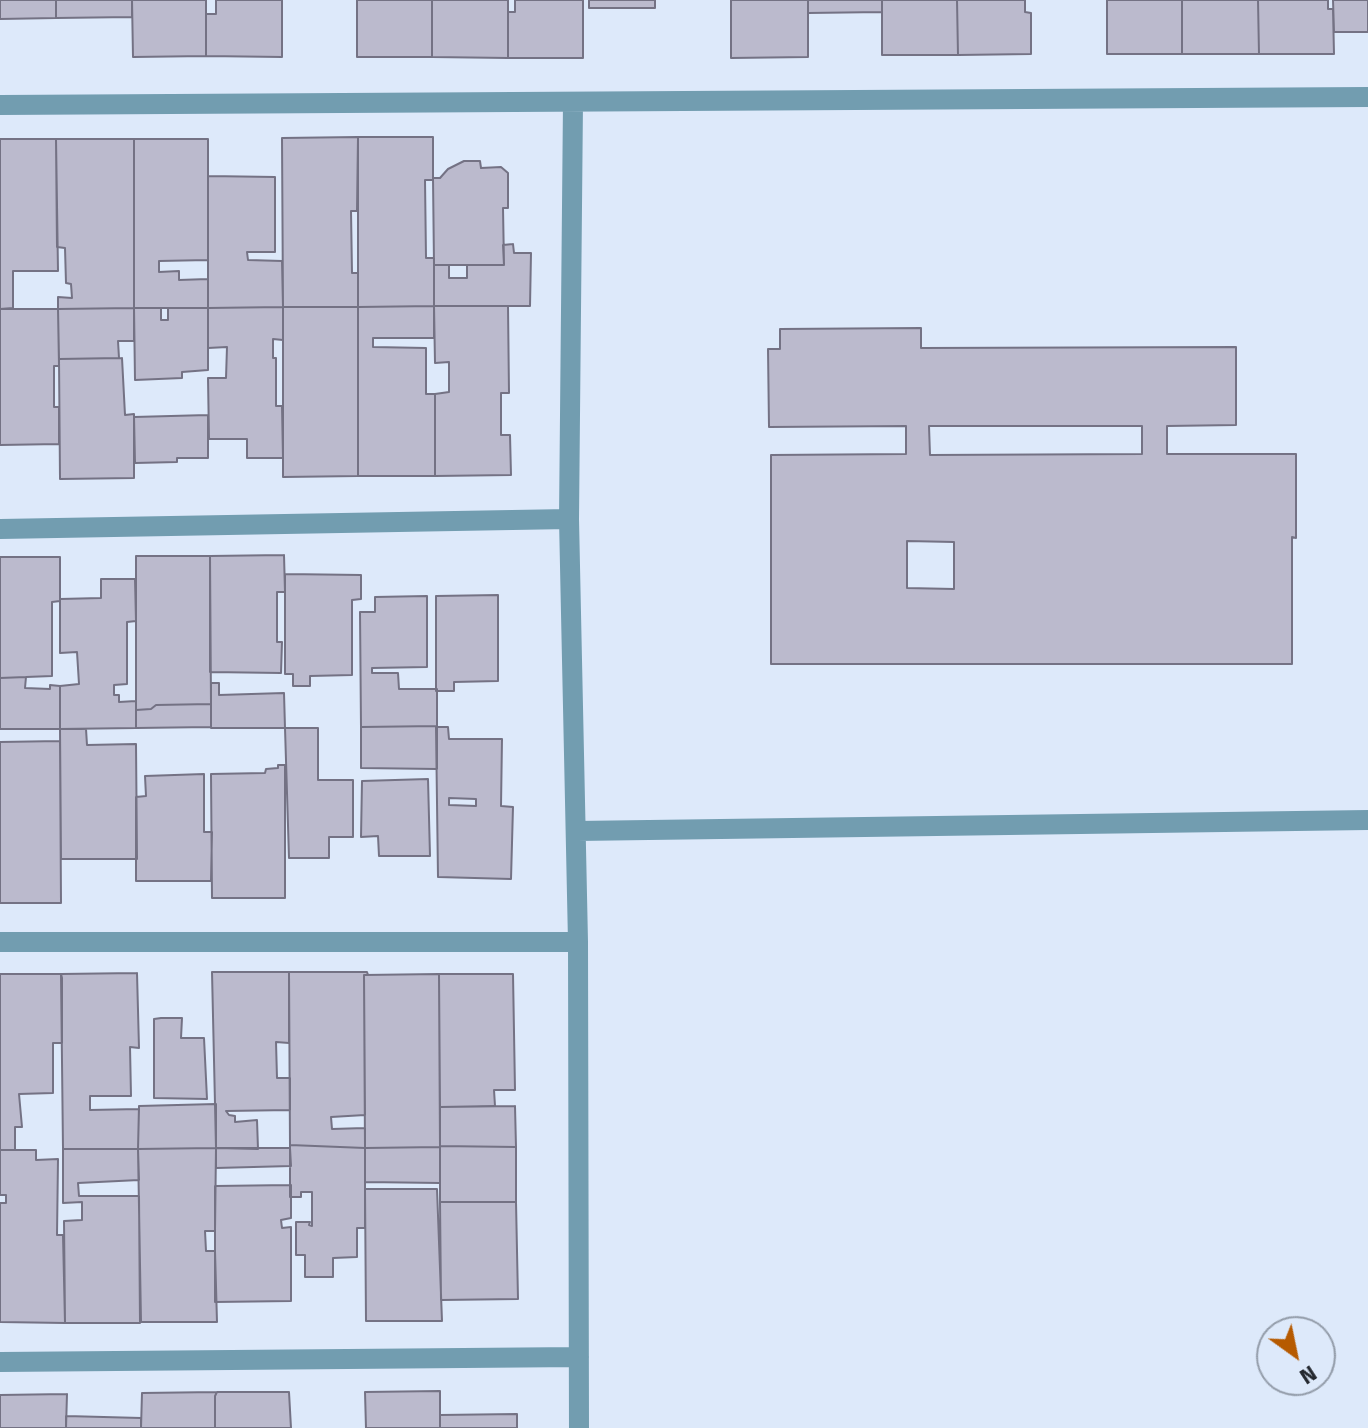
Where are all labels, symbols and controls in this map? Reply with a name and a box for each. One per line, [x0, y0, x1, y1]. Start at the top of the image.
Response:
north arrow [1256, 1316, 1336, 1396]
text: N [1295, 1360, 1322, 1390]

